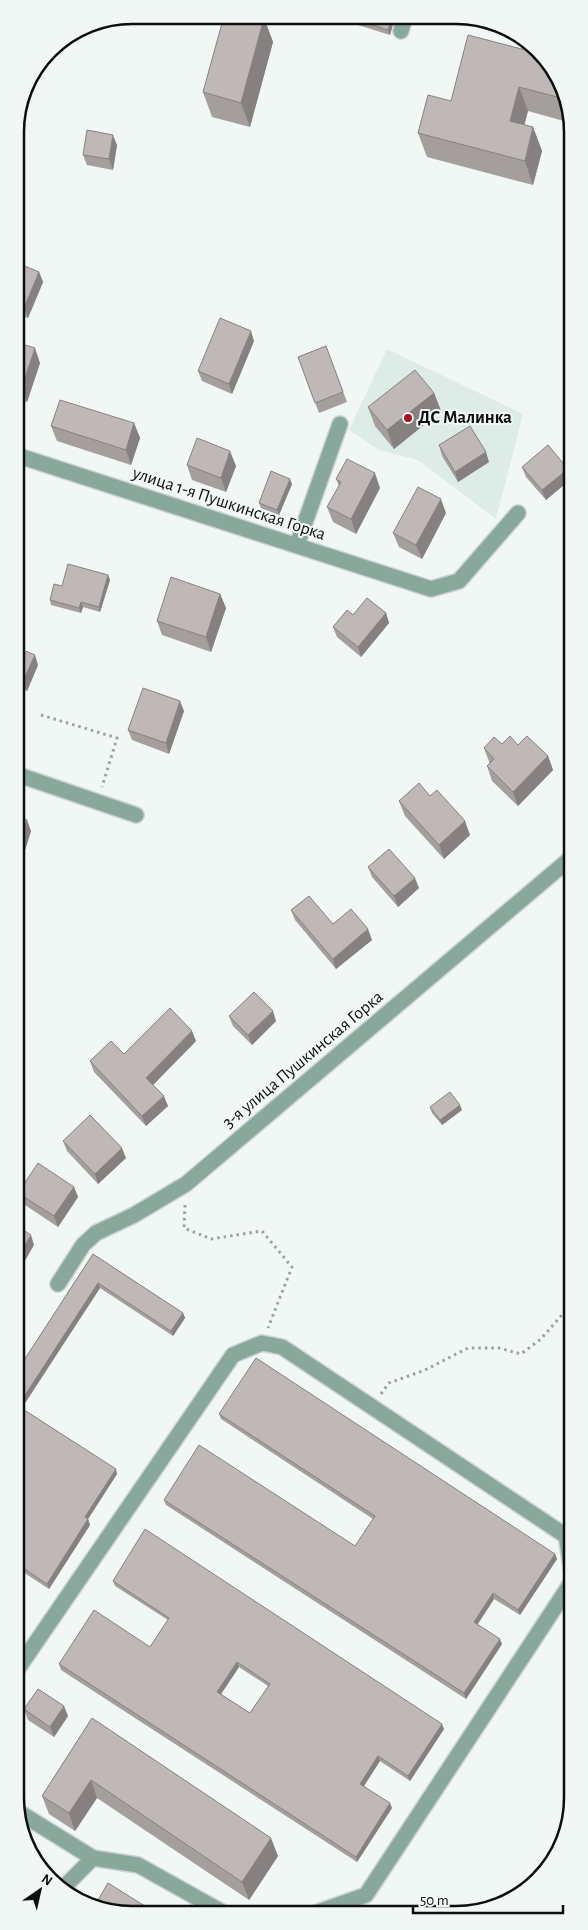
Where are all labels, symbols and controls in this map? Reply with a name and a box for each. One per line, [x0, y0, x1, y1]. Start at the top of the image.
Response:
place label: ДС Малинка [418, 409, 512, 427]
marker: ДС Малинка [402, 412, 414, 424]
street label: улица 1-я Пушкинская Горка [129, 464, 328, 544]
street label: 3-я улица Пушкинская Горка [219, 988, 387, 1132]
north arrow [15, 1865, 65, 1915]
text: N [39, 1872, 55, 1889]
scale bar [413, 1882, 563, 1914]
text: 50 m [420, 1893, 449, 1908]

